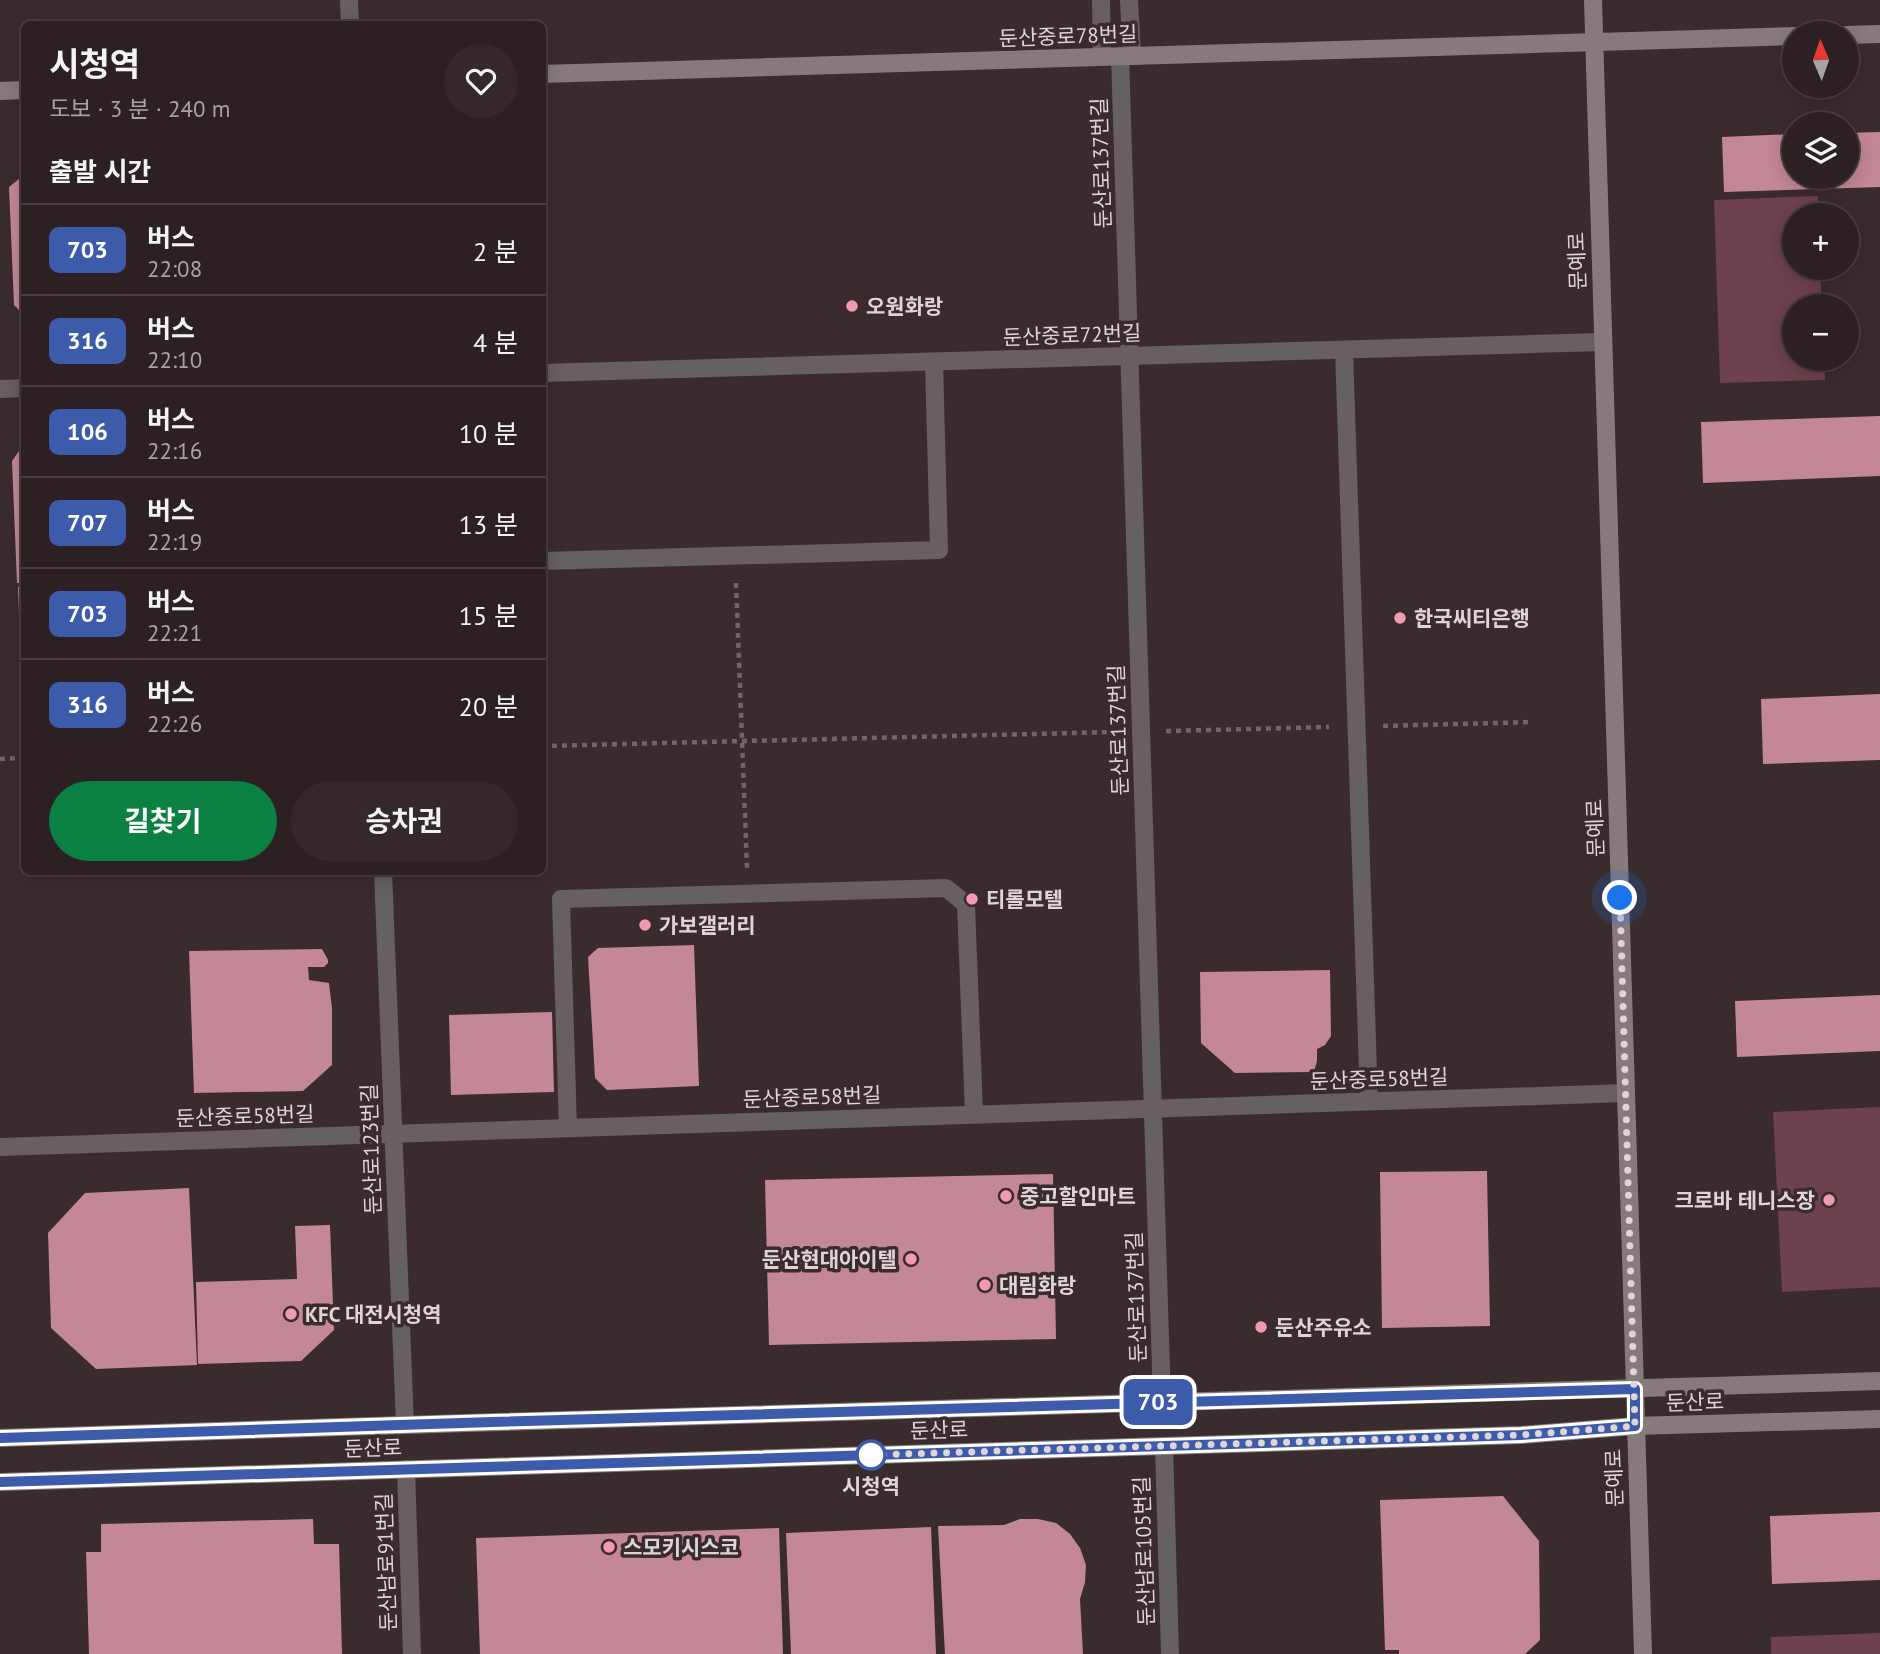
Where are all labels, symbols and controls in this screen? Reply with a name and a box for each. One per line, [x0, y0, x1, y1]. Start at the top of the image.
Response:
street label: 둔산중로78번길 [998, 20, 1138, 52]
north arrow [1782, 21, 1858, 98]
map controls [1782, 21, 1859, 371]
text: 시청역 [49, 42, 140, 85]
button: heart [444, 44, 518, 118]
text: 도보 · 3 분 · 240 m [49, 94, 230, 123]
street label: 둔산로137번길 [1085, 97, 1117, 229]
button: layers [1782, 112, 1859, 189]
text: 출발 시간 [49, 155, 151, 188]
button: + [1782, 203, 1859, 280]
text: 버스 [147, 221, 195, 254]
street label: 문예로 [1562, 232, 1592, 290]
text: 703 [67, 234, 108, 265]
text: 2 분 [473, 235, 518, 268]
text: 22:08 [147, 254, 202, 283]
place label: 오원화랑 [866, 293, 943, 320]
button: − [1782, 294, 1859, 371]
marker: 오원화랑 [844, 298, 860, 314]
text: 버스 [147, 312, 195, 345]
street label: 둔산중로72번길 [1002, 319, 1142, 351]
text: 316 [67, 325, 108, 356]
text: 4 분 [473, 326, 518, 359]
text: 22:10 [147, 345, 202, 374]
text: 버스 [147, 403, 195, 436]
text: 106 [67, 416, 108, 447]
text: 10 분 [459, 417, 518, 450]
text: 22:16 [147, 436, 202, 465]
text: 버스 [147, 494, 195, 527]
text: 707 [67, 507, 108, 538]
text: 13 분 [459, 508, 518, 541]
text: 22:19 [147, 527, 202, 556]
text: 버스 [147, 585, 195, 618]
text: 703 [67, 598, 108, 629]
text: 15 분 [459, 599, 518, 632]
place label: 한국씨티은행 [1414, 605, 1530, 632]
marker: 한국씨티은행 [1392, 610, 1408, 626]
text: 22:21 [147, 618, 202, 647]
street label: 둔산로137번길 [1102, 664, 1134, 796]
text: 버스 [147, 676, 195, 709]
text: 316 [67, 689, 108, 720]
text: 20 분 [459, 690, 518, 723]
text: 22:26 [147, 709, 202, 738]
button: 길찾기 [49, 781, 277, 861]
button: 승차권 [291, 781, 518, 861]
street label: 문예로 [1580, 799, 1610, 857]
your location [1602, 880, 1637, 915]
place label: 티롤모텔 [986, 886, 1063, 913]
marker: 티롤모텔 [964, 891, 980, 907]
place label: 가보갤러리 [659, 912, 756, 939]
marker: 가보갤러리 [637, 917, 653, 933]
street label: 둔산중로58번길 [1309, 1063, 1449, 1095]
street label: 둔산중로58번길 [742, 1081, 882, 1113]
street label: 둔산로123번길 [355, 1083, 387, 1215]
street label: 둔산중로58번길 [175, 1100, 315, 1132]
place label: 중고할인마트 [1020, 1183, 1136, 1210]
place label: 크로바 테니스장 [1674, 1187, 1815, 1214]
marker: 중고할인마트 [998, 1188, 1014, 1204]
marker: 크로바 테니스장 [1821, 1192, 1837, 1208]
street label: 둔산로137번길 [1120, 1231, 1152, 1363]
place label: 둔산현대아이텔 [762, 1246, 897, 1273]
marker: 둔산현대아이텔 [903, 1251, 919, 1267]
place label: 대림화랑 [999, 1272, 1076, 1299]
marker: 대림화랑 [977, 1277, 993, 1293]
place label: KFC 대전시청역 [305, 1301, 442, 1328]
marker: KFC 대전시청역 [283, 1306, 299, 1322]
place label: 둔산주유소 [1275, 1314, 1372, 1341]
marker: 둔산주유소 [1253, 1319, 1269, 1335]
line badge: 703 [1118, 1379, 1198, 1425]
text: 703 [1138, 1386, 1178, 1417]
street label: 둔산로 [1666, 1387, 1724, 1417]
street label: 둔산로 [910, 1415, 968, 1445]
street label: 둔산로 [344, 1433, 402, 1463]
marker: 시청역 [856, 1440, 886, 1470]
street label: 문예로 [1599, 1449, 1629, 1507]
place label: 시청역 [842, 1473, 900, 1500]
street label: 둔산남로105번길 [1128, 1475, 1160, 1627]
street label: 둔산남로91번길 [370, 1492, 402, 1632]
place label: 스모키시스코 [623, 1534, 739, 1561]
marker: 스모키시스코 [601, 1539, 617, 1555]

